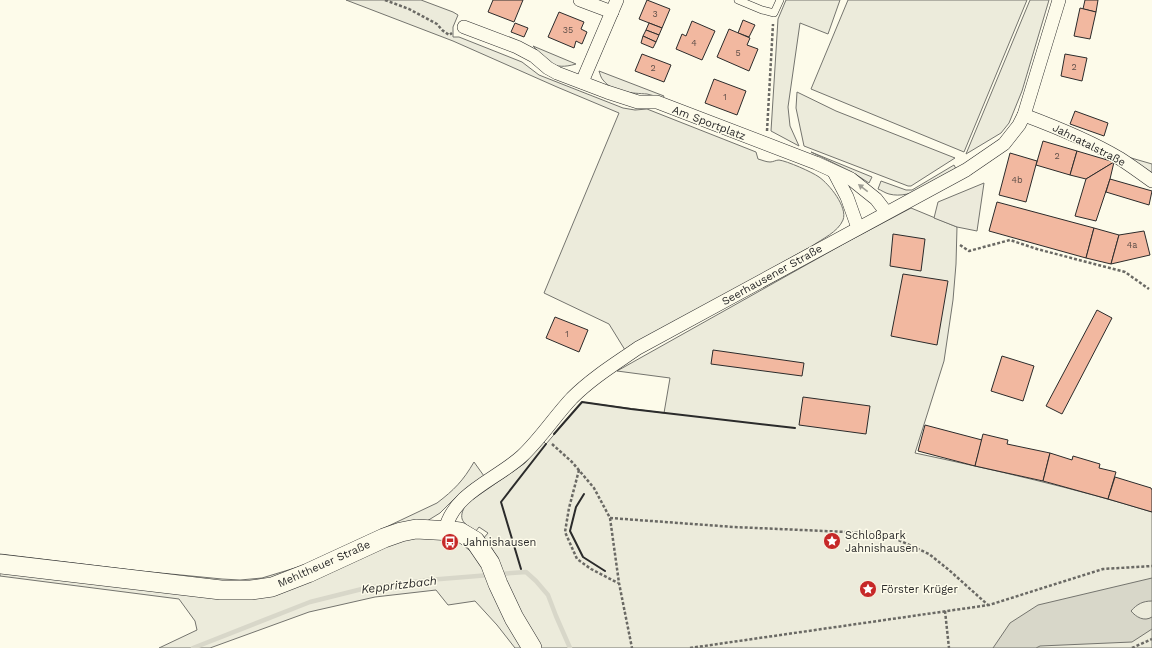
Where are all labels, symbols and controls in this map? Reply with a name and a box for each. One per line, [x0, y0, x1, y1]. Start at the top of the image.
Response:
house number: 3 [652, 9, 658, 19]
house number: 35 [563, 25, 573, 35]
house number: 4 [691, 38, 697, 48]
house number: 5 [735, 48, 741, 58]
house number: 2 [1071, 62, 1077, 72]
house number: 2 [650, 63, 656, 73]
house number: 1 [723, 92, 727, 102]
street label: Am Sportplatz [670, 103, 748, 143]
street label: Jahnatalstraße [1050, 121, 1128, 169]
house number: 2 [1054, 151, 1060, 161]
house number: 4b [1011, 175, 1023, 185]
one-way arrow [858, 185, 868, 193]
house number: 4a [1127, 240, 1137, 250]
street label: Seerhausener Straße [720, 242, 824, 308]
house number: 1 [565, 329, 569, 339]
place label: Schloßpark Jahnishausen [845, 529, 918, 555]
place icon: Schloßpark Jahnishausen [822, 531, 842, 551]
bus stop icon: Jahnishausen [440, 532, 460, 552]
place label: Jahnishausen [463, 536, 536, 549]
street label: Mehltheuer Straße [276, 538, 372, 590]
water label: Keppritzbach [360, 573, 438, 597]
place icon: Förster Krüger [858, 579, 878, 599]
place label: Förster Krüger [881, 583, 958, 596]

